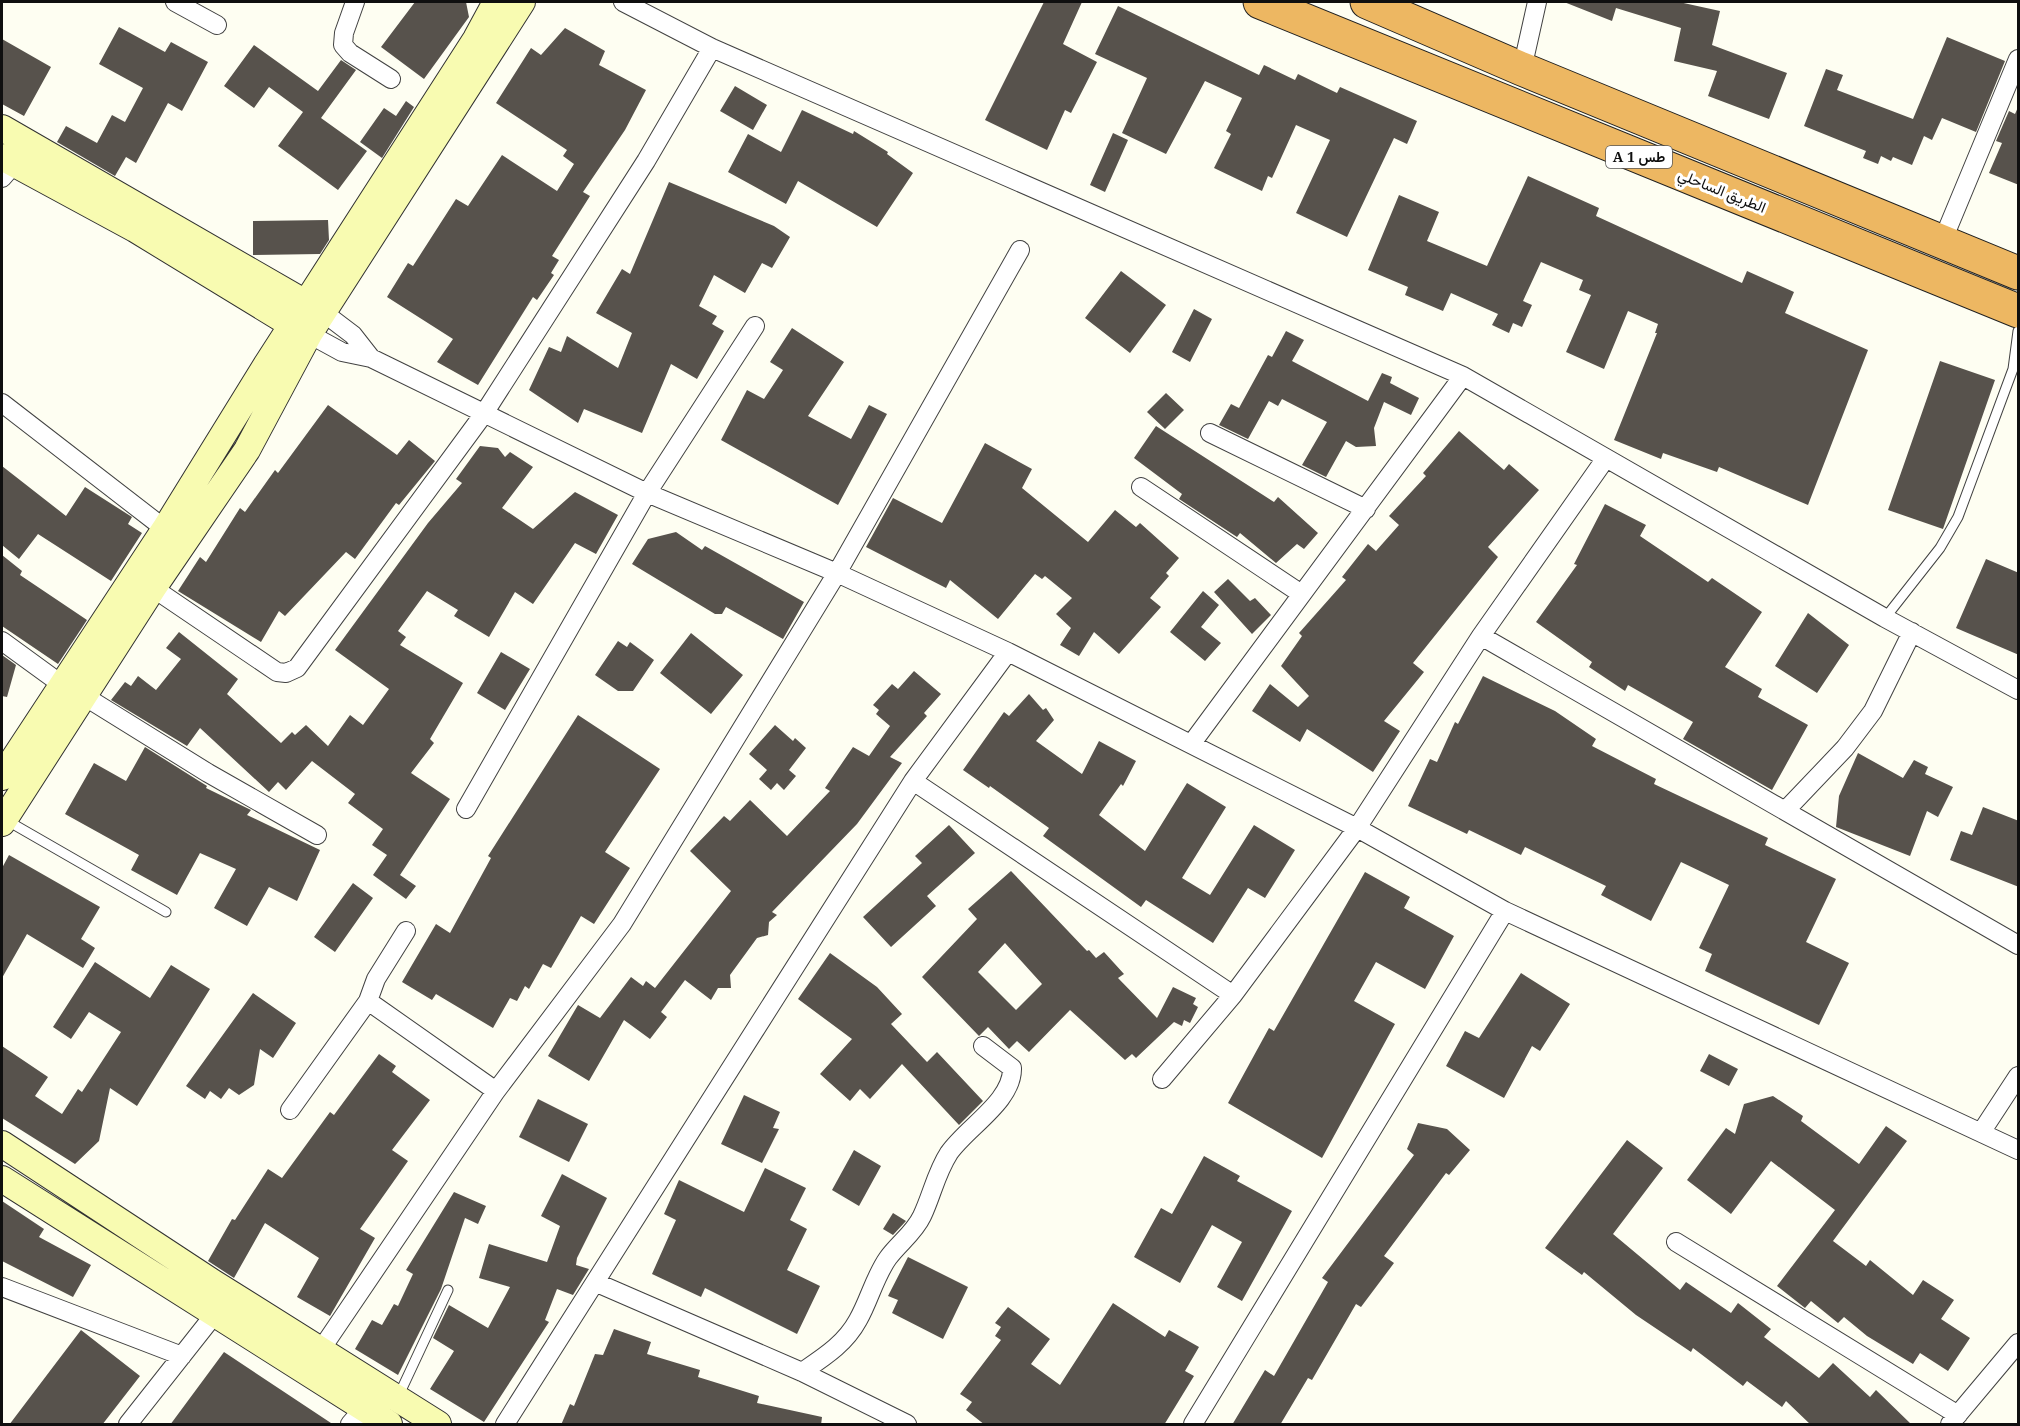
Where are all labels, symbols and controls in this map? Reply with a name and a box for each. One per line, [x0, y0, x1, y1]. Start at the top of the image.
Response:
road number: A 1 طس [1606, 146, 1672, 168]
street label: الطريق الساحلي [1674, 163, 1769, 220]

